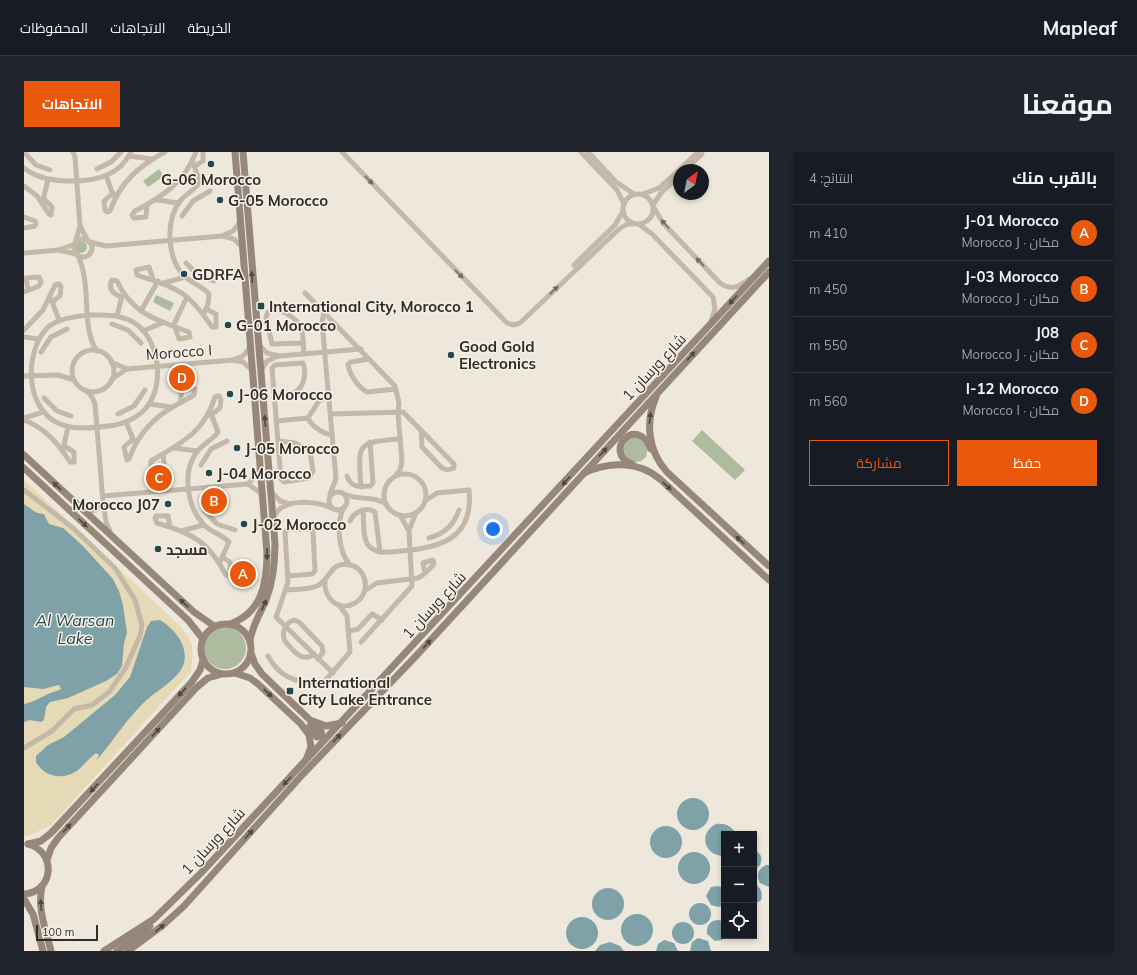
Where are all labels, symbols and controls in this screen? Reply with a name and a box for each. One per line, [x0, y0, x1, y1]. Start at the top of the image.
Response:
text: Mapleaf [1043, 16, 1117, 40]
text: المحفوظات [20, 19, 88, 37]
text: الاتجاهات [110, 19, 166, 37]
text: الخريطة [188, 19, 231, 37]
button: الاتجاهات [24, 81, 120, 127]
text: موقعنا [1022, 86, 1113, 121]
marker: G-06 Morocco [206, 159, 216, 169]
north arrow [673, 164, 709, 200]
text: بالقرب منك [1012, 167, 1097, 188]
place label: G-06 Morocco [161, 170, 261, 189]
text: النتائج: 4 [809, 170, 853, 186]
one-way arrow [364, 175, 374, 185]
place label: G-05 Morocco [228, 191, 328, 210]
marker: G-05 Morocco [215, 195, 225, 205]
text: J-01 Morocco [965, 211, 1059, 230]
one-way arrow [660, 219, 669, 229]
text: 410 m [809, 225, 847, 241]
text: A [1079, 225, 1089, 241]
text: مكان · Morocco J [961, 234, 1059, 250]
one-way arrow [695, 257, 704, 267]
place label: GDRFA [192, 265, 245, 284]
text: J-03 Morocco [965, 267, 1059, 286]
marker: GDRFA [179, 269, 189, 279]
one-way arrow [454, 269, 464, 279]
one-way arrow [248, 271, 255, 283]
text: 450 m [809, 281, 847, 297]
text: B [1080, 281, 1089, 297]
one-way arrow [549, 285, 559, 295]
text: مكان · Morocco J [961, 290, 1059, 306]
one-way arrow [729, 295, 738, 305]
place label: International City, Morocco 1 [269, 297, 474, 316]
marker: International City, Morocco 1 [256, 301, 266, 311]
place label: G-01 Morocco [236, 316, 336, 335]
marker: G-01 Morocco [223, 320, 233, 330]
text: J08 [1036, 323, 1059, 342]
street label: شارع ورسان 1 [618, 329, 691, 406]
place label: Good Gold Electronics [459, 337, 536, 373]
text: 550 m [809, 337, 847, 353]
text: C [1080, 337, 1088, 353]
street label: Morocco I [145, 340, 213, 364]
text: مكان · Morocco J [961, 346, 1059, 362]
marker: Good Gold Electronics [446, 350, 456, 360]
one-way arrow [686, 351, 696, 361]
pin: D [169, 363, 195, 393]
text: I-12 Morocco [966, 379, 1059, 398]
place label: J-06 Morocco [238, 385, 333, 404]
marker: J-06 Morocco [225, 389, 235, 399]
text: 560 m [809, 393, 847, 409]
text: D [1079, 393, 1089, 409]
text: مكان · Morocco I [962, 402, 1059, 418]
one-way arrow [647, 412, 653, 424]
one-way arrow [261, 415, 268, 427]
place label: J-05 Morocco [245, 439, 340, 458]
button: مشاركة [809, 440, 949, 486]
button: حفظ [957, 440, 1097, 486]
marker: J-05 Morocco [232, 443, 242, 453]
one-way arrow [598, 447, 607, 457]
pin: C [146, 463, 172, 493]
place label: J-04 Morocco [217, 464, 312, 483]
marker: J-04 Morocco [204, 468, 214, 478]
one-way arrow [561, 476, 570, 486]
one-way arrow [52, 481, 62, 491]
one-way arrow [663, 481, 672, 490]
pin: B [201, 486, 227, 516]
place label: Morocco J07 [72, 495, 160, 514]
marker: Morocco J07 [163, 499, 173, 509]
place label: J-02 Morocco [252, 515, 347, 534]
one-way arrow [79, 518, 88, 527]
marker: J-02 Morocco [239, 519, 249, 529]
your location [483, 519, 503, 539]
one-way arrow [735, 535, 745, 545]
place label: مسجد [166, 540, 208, 559]
marker: مسجد [153, 544, 163, 554]
one-way arrow [264, 548, 270, 561]
pin: A [230, 559, 256, 589]
street label: شارع ورسان 1 [398, 567, 471, 644]
one-way arrow [178, 598, 189, 607]
one-way arrow [261, 598, 267, 610]
water label: Al Warsan Lake [35, 610, 114, 648]
one-way arrow [422, 639, 432, 649]
place label: International City Lake Entrance [298, 673, 432, 709]
marker: International City Lake Entrance [285, 686, 295, 696]
one-way arrow [177, 687, 187, 697]
one-way arrow [263, 688, 272, 697]
one-way arrow [151, 727, 160, 737]
one-way arrow [332, 733, 342, 743]
one-way arrow [282, 776, 292, 786]
one-way arrow [89, 782, 98, 793]
street label: شارع ورسان 1 [177, 803, 250, 880]
one-way arrow [63, 823, 72, 833]
one-way arrow [244, 829, 253, 838]
map controls [721, 831, 757, 939]
button: + [721, 831, 757, 867]
button: − [721, 867, 757, 903]
one-way arrow [37, 899, 44, 911]
button: locate [721, 903, 757, 939]
scale bar [36, 923, 98, 942]
one-way arrow [154, 924, 165, 933]
text: 100 m [42, 925, 74, 939]

